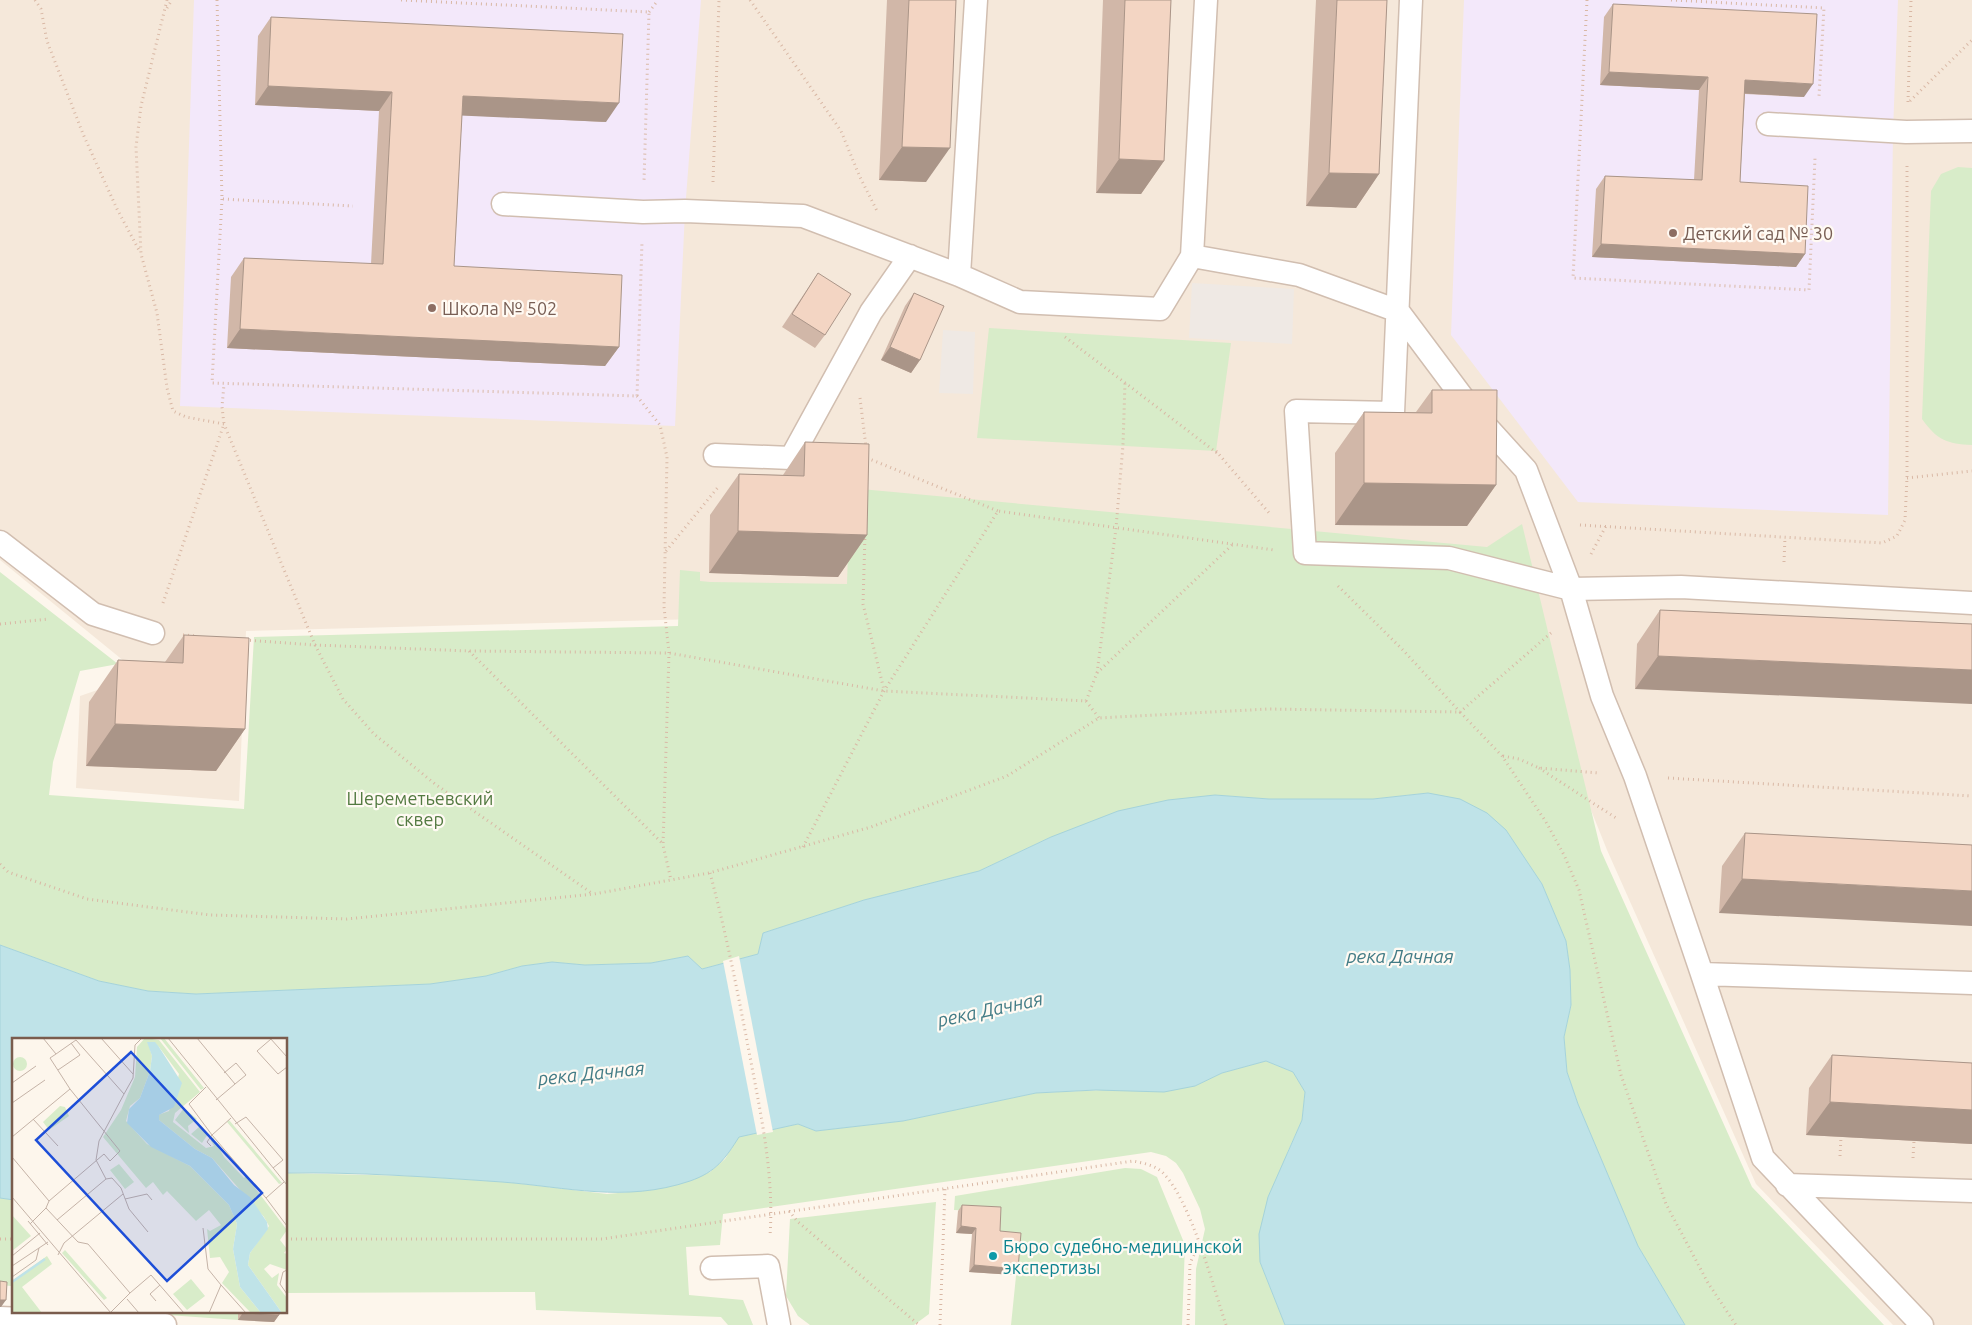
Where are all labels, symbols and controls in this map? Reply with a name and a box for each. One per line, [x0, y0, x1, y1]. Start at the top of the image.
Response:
place label: Детский сад № 30 [1683, 223, 1833, 243]
marker: Детский сад № 30 [1667, 227, 1679, 239]
place label: Школа № 502 [442, 298, 557, 318]
marker: Школа № 502 [426, 302, 438, 314]
park label: Шереметьевский сквер [346, 788, 494, 829]
water label: река Дачная [1345, 945, 1454, 967]
water label: река Дачная [934, 987, 1045, 1031]
inset map [12, 1038, 288, 1312]
water label: река Дачная [536, 1056, 646, 1090]
place label: Бюро судебно-медицинской экспертизы [1003, 1236, 1242, 1277]
marker: Бюро судебно-медицинской экспертизы [987, 1250, 999, 1262]

